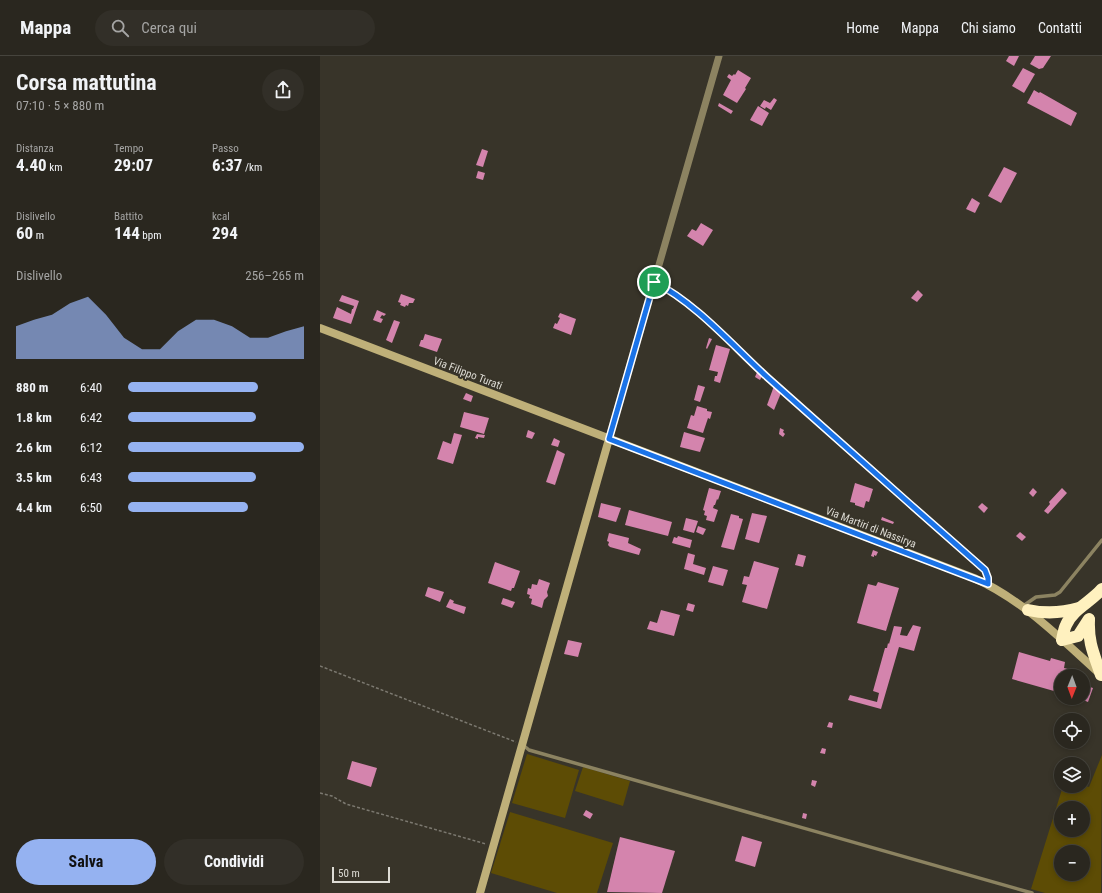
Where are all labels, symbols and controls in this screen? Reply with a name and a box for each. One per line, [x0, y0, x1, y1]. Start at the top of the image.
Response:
search box [95, 10, 375, 46]
text: Mappa [20, 16, 71, 39]
icon: search [109, 17, 131, 39]
text: Cerca qui [141, 19, 197, 37]
text: Home [846, 20, 879, 36]
text: Mappa [901, 20, 939, 36]
text: Chi siamo [961, 20, 1016, 36]
text: Contatti [1038, 20, 1082, 36]
button: share [262, 69, 304, 111]
text: Corsa mattutina [16, 70, 157, 95]
text: 07:10 · 5 × 880 m [16, 98, 104, 113]
text: Distanza [16, 142, 54, 155]
text: Tempo [114, 142, 144, 155]
text: Passo [212, 142, 239, 155]
text: 4.40 [16, 155, 47, 175]
text: 29:07 [114, 155, 153, 175]
text: 6:37 [212, 155, 242, 175]
text: km [47, 161, 62, 174]
text: /km [242, 161, 262, 174]
text: Dislivello [16, 210, 55, 223]
text: Battito [114, 210, 143, 223]
text: kcal [212, 210, 230, 223]
text: 60 [16, 223, 33, 243]
text: 144 [114, 223, 140, 243]
text: 294 [212, 223, 238, 243]
text: m [33, 229, 44, 242]
text: bpm [140, 229, 161, 242]
pin [637, 265, 671, 299]
text: Dislivello [16, 268, 62, 283]
text: 256–265 m [245, 268, 304, 283]
icon: arrive [643, 271, 665, 293]
street label: Via Filippo Turati [432, 354, 504, 393]
text: 880 m [16, 380, 48, 395]
text: 6:40 [80, 380, 102, 395]
text: 1.8 km [16, 410, 52, 425]
text: 6:42 [80, 410, 102, 425]
text: 2.6 km [16, 440, 52, 455]
text: 6:12 [80, 440, 102, 455]
text: 3.5 km [16, 470, 52, 485]
text: 6:43 [80, 470, 102, 485]
text: 4.4 km [16, 500, 52, 515]
text: 6:50 [80, 500, 102, 515]
street label: Via Martiri di Nassirya [824, 504, 918, 551]
north arrow [1054, 669, 1090, 705]
map controls [1054, 669, 1090, 881]
button: locate [1054, 713, 1090, 749]
button: layers [1054, 757, 1090, 793]
button: + [1054, 801, 1090, 837]
button: Salva [16, 839, 156, 885]
button: Condividi [164, 839, 304, 885]
button: − [1054, 845, 1090, 881]
scale bar [332, 865, 390, 884]
text: 50 m [338, 867, 360, 880]

